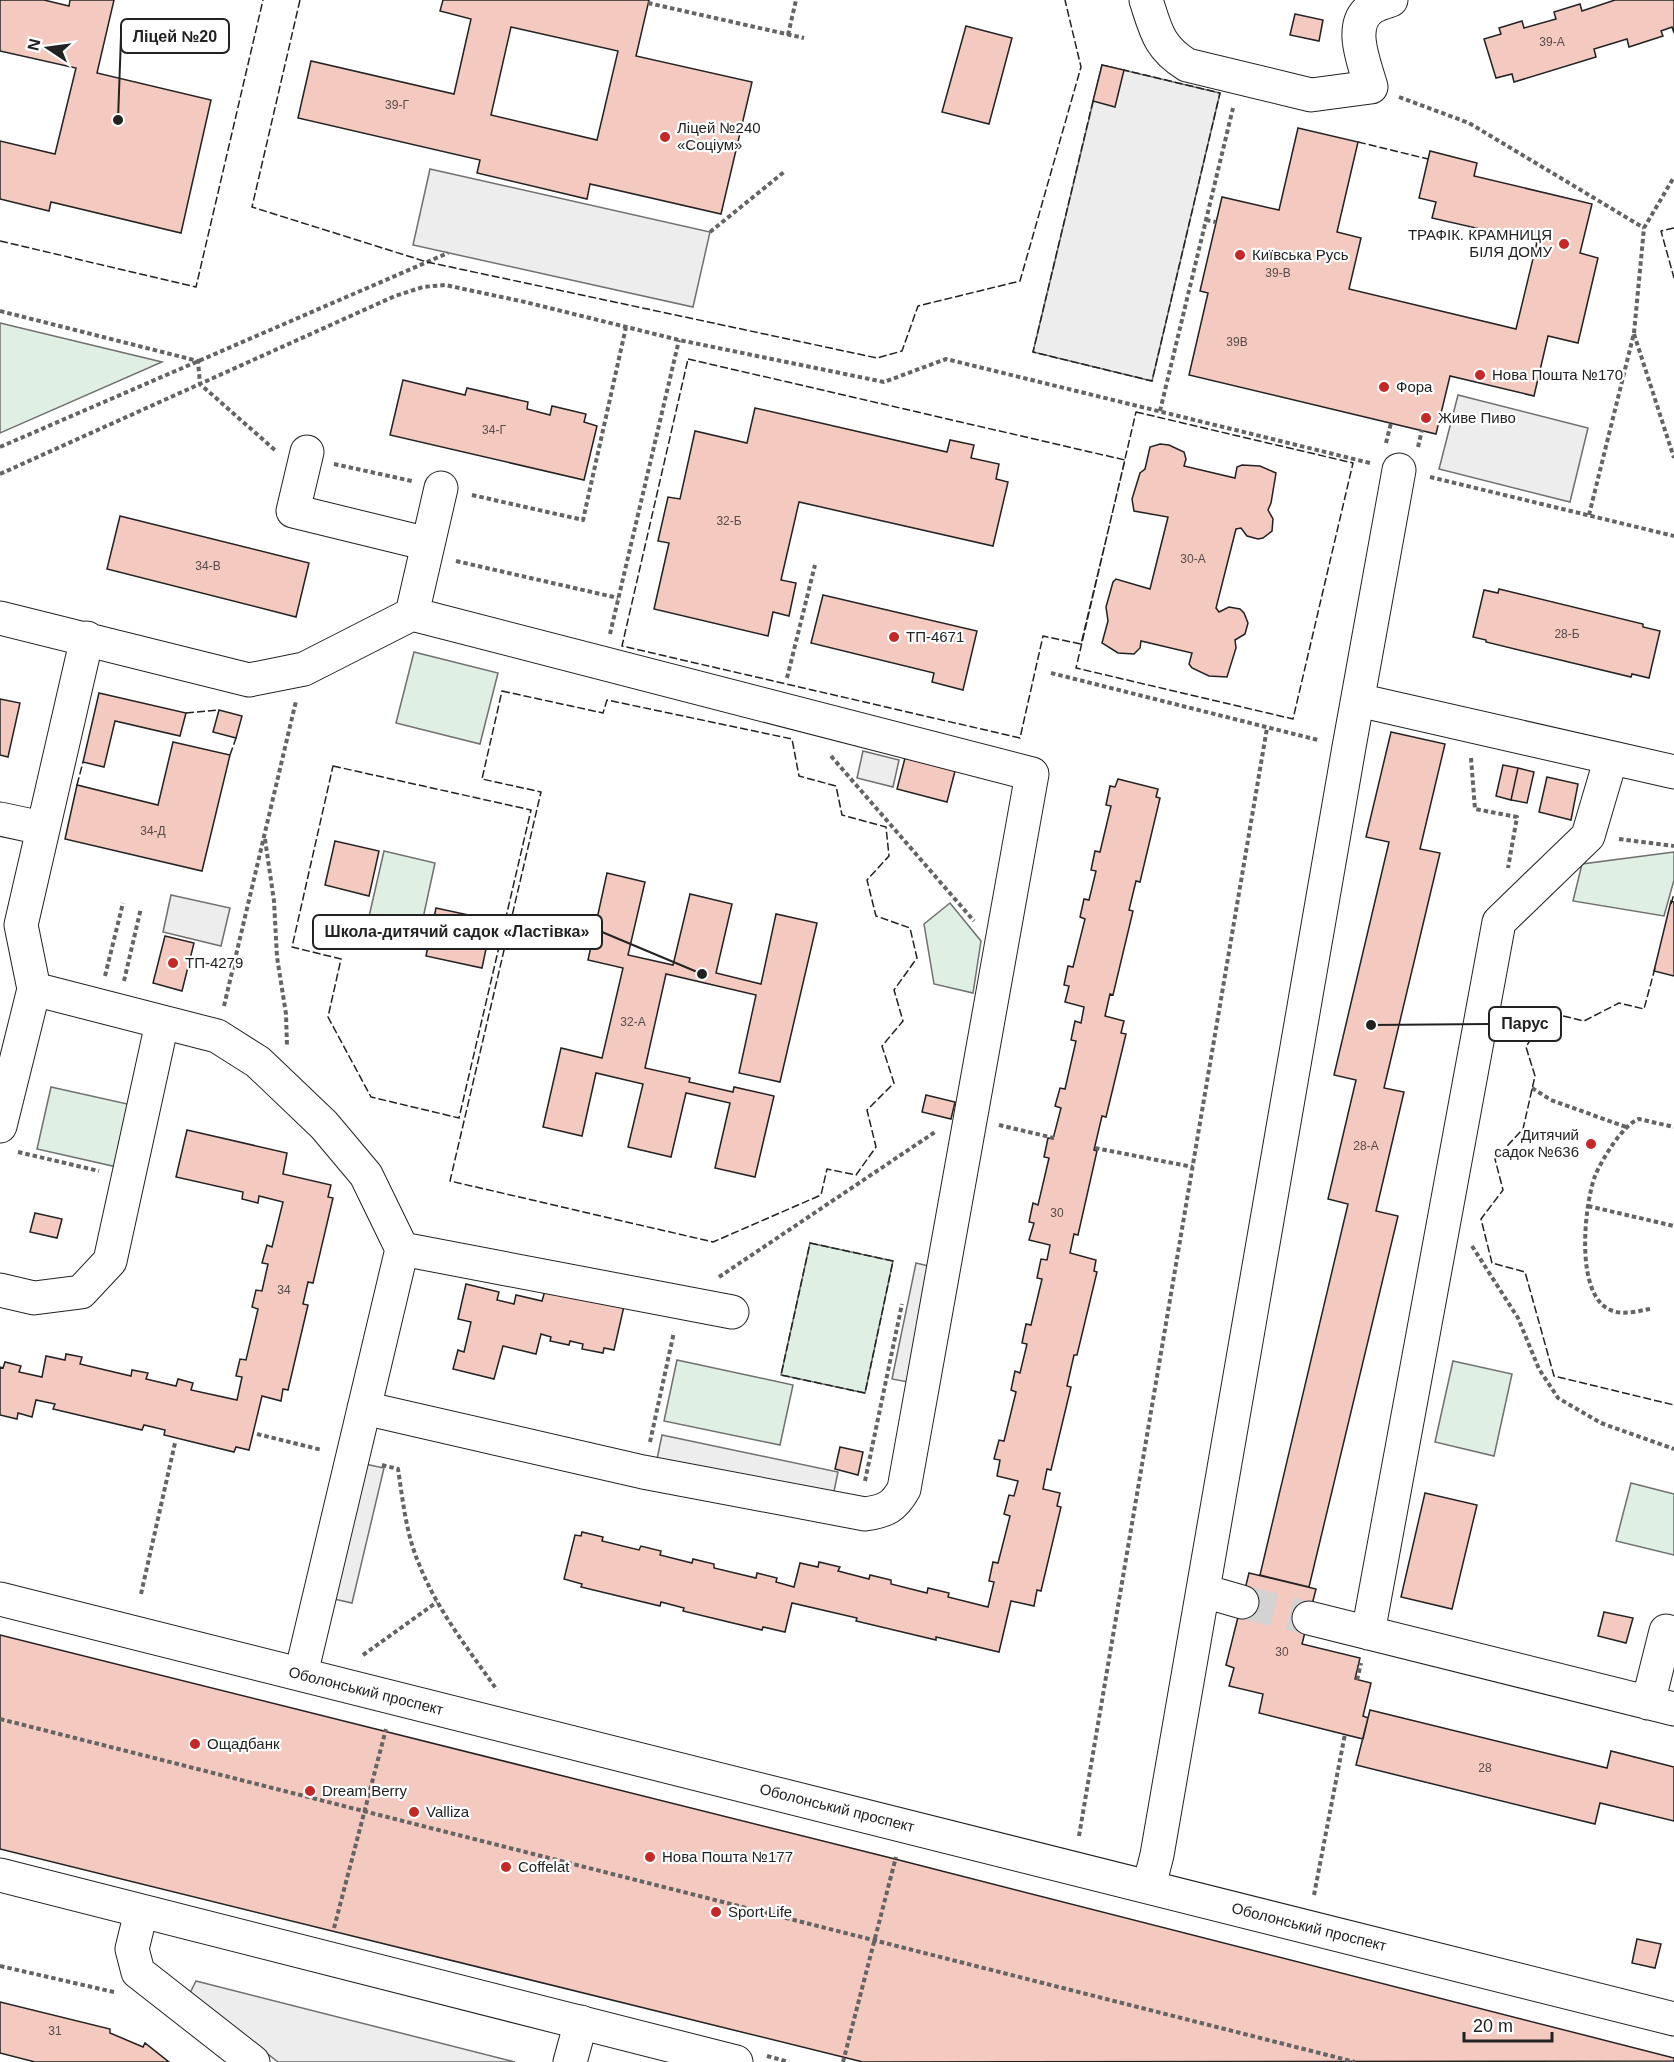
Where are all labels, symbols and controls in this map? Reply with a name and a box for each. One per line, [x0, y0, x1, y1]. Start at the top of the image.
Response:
north arrow [18, 18, 78, 78]
callout: Ліцей №20 [121, 19, 229, 53]
text: Ліцей №20 [133, 28, 217, 45]
house number: 39-А [1539, 35, 1565, 49]
text: N [24, 37, 43, 52]
house number: 39-Г [385, 98, 409, 112]
place label: Ліцей №240 «Соціум» [677, 119, 761, 153]
marker: Ліцей №240 «Соціум» [658, 130, 672, 144]
place label: ТРАФІК. КРАМНИЦЯ БІЛЯ ДОМУ [1408, 226, 1552, 260]
marker: ТРАФІК. КРАМНИЦЯ БІЛЯ ДОМУ [1557, 237, 1571, 251]
place label: Київська Русь [1252, 246, 1349, 263]
marker: Київська Русь [1233, 248, 1247, 262]
house number: 39-В [1265, 266, 1291, 280]
house number: 39В [1226, 335, 1248, 349]
place label: Нова Пошта №170 [1492, 366, 1623, 383]
marker: Нова Пошта №170 [1473, 368, 1487, 382]
place label: Фора [1396, 378, 1433, 395]
marker: Фора [1377, 380, 1391, 394]
place label: Живе Пиво [1438, 409, 1516, 426]
marker: Живе Пиво [1419, 411, 1433, 425]
house number: 34-Г [482, 423, 506, 437]
house number: 32-Б [716, 514, 742, 528]
house number: 30-А [1180, 552, 1206, 566]
house number: 34-В [195, 559, 221, 573]
house number: 28-Б [1554, 627, 1580, 641]
place label: ТП-4671 [906, 628, 964, 645]
marker: ТП-4671 [887, 630, 901, 644]
house number: 34-Д [140, 824, 166, 838]
callout: Школа-дитячий садок «Ластівка» [313, 915, 602, 949]
text: Школа-дитячий садок «Ластівка» [325, 923, 590, 940]
place label: ТП-4279 [185, 954, 243, 971]
marker: ТП-4279 [166, 956, 180, 970]
callout: Парус [1489, 1007, 1561, 1041]
house number: 32-А [620, 1015, 646, 1029]
text: Парус [1501, 1015, 1549, 1032]
place label: Дитячий садок №636 [1494, 1126, 1579, 1160]
marker: Дитячий садок №636 [1584, 1137, 1598, 1151]
house number: 28-А [1353, 1139, 1379, 1153]
house number: 30 [1050, 1206, 1064, 1220]
house number: 34 [277, 1283, 291, 1297]
house number: 30 [1275, 1645, 1289, 1659]
street label: Оболонський проспект [287, 1663, 445, 1718]
place label: Ощадбанк [207, 1735, 280, 1752]
marker: Ощадбанк [188, 1737, 202, 1751]
house number: 28 [1478, 1761, 1492, 1775]
street label: Оболонський проспект [758, 1780, 916, 1835]
place label: Dream Berry [322, 1782, 408, 1799]
marker: Dream Berry [303, 1784, 317, 1798]
place label: Valliza [426, 1803, 470, 1820]
marker: Valliza [407, 1805, 421, 1819]
place label: Нова Пошта №177 [662, 1848, 793, 1865]
marker: Нова Пошта №177 [643, 1850, 657, 1864]
place label: Coffelat [518, 1858, 570, 1875]
marker: Coffelat [499, 1860, 513, 1874]
street label: Оболонський проспект [1230, 1899, 1388, 1954]
place label: Sport Life [728, 1903, 792, 1920]
marker: Sport Life [709, 1905, 723, 1919]
scale bar [1464, 2005, 1552, 2043]
text: 20 m [1473, 2016, 1513, 2036]
house number: 31 [48, 2024, 62, 2038]

